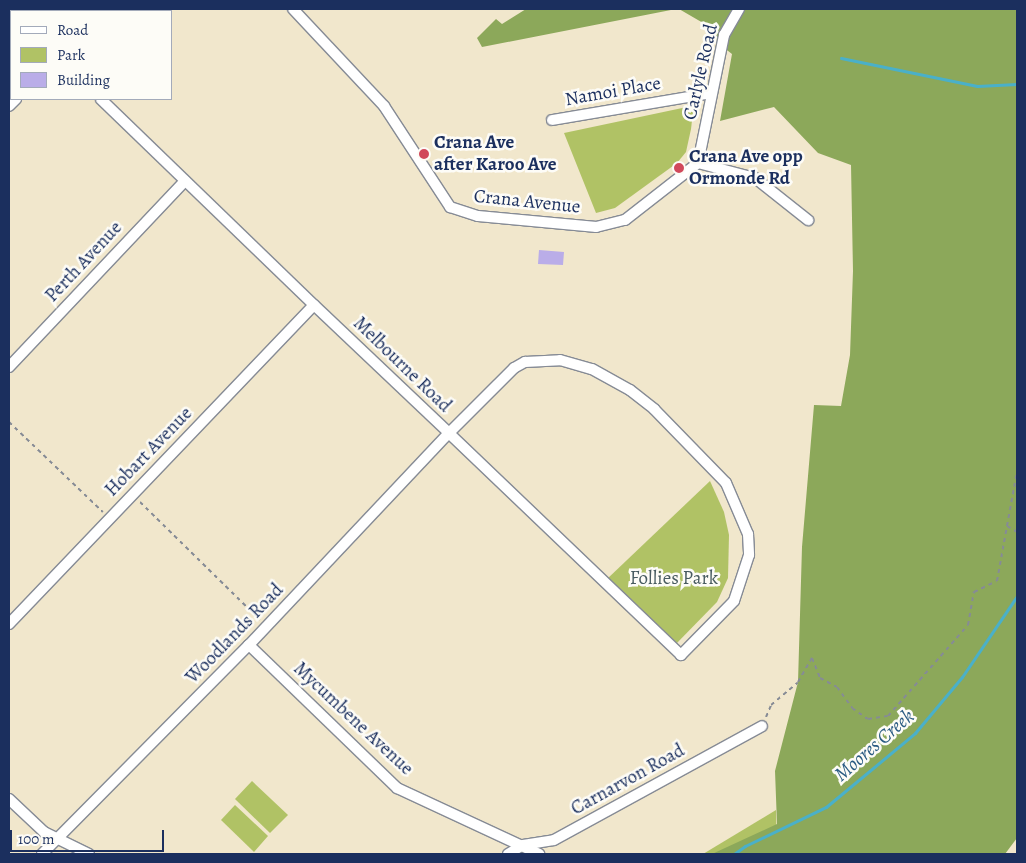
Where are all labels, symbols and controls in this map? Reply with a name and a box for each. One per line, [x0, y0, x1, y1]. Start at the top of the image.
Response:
legend [10, 10, 172, 100]
text: Road [57, 20, 88, 40]
street label: Carlyle Road [679, 22, 723, 122]
text: Park [57, 45, 85, 65]
text: Building [57, 70, 110, 90]
street label: Namoi Place [563, 72, 663, 112]
place label: Crana Ave after Karoo Ave [434, 132, 557, 176]
place label: Crana Ave opp Ormonde Rd [689, 146, 803, 190]
marker: Crana Ave after Karoo Ave [418, 148, 430, 160]
marker: Crana Ave opp Ormonde Rd [673, 162, 685, 174]
street label: Crana Avenue [473, 185, 581, 219]
street label: Perth Avenue [41, 217, 127, 307]
street label: Melbourne Road [348, 312, 456, 418]
street label: Hobart Avenue [101, 402, 197, 502]
park label: Follies Park [630, 568, 718, 590]
street label: Woodlands Road [181, 579, 289, 689]
street label: Mycumbene Avenue [288, 658, 418, 780]
water label: Moores Creek [829, 704, 919, 786]
street label: Carnarvon Road [567, 739, 689, 821]
scale bar [12, 820, 166, 852]
text: 100 m [18, 829, 55, 849]

